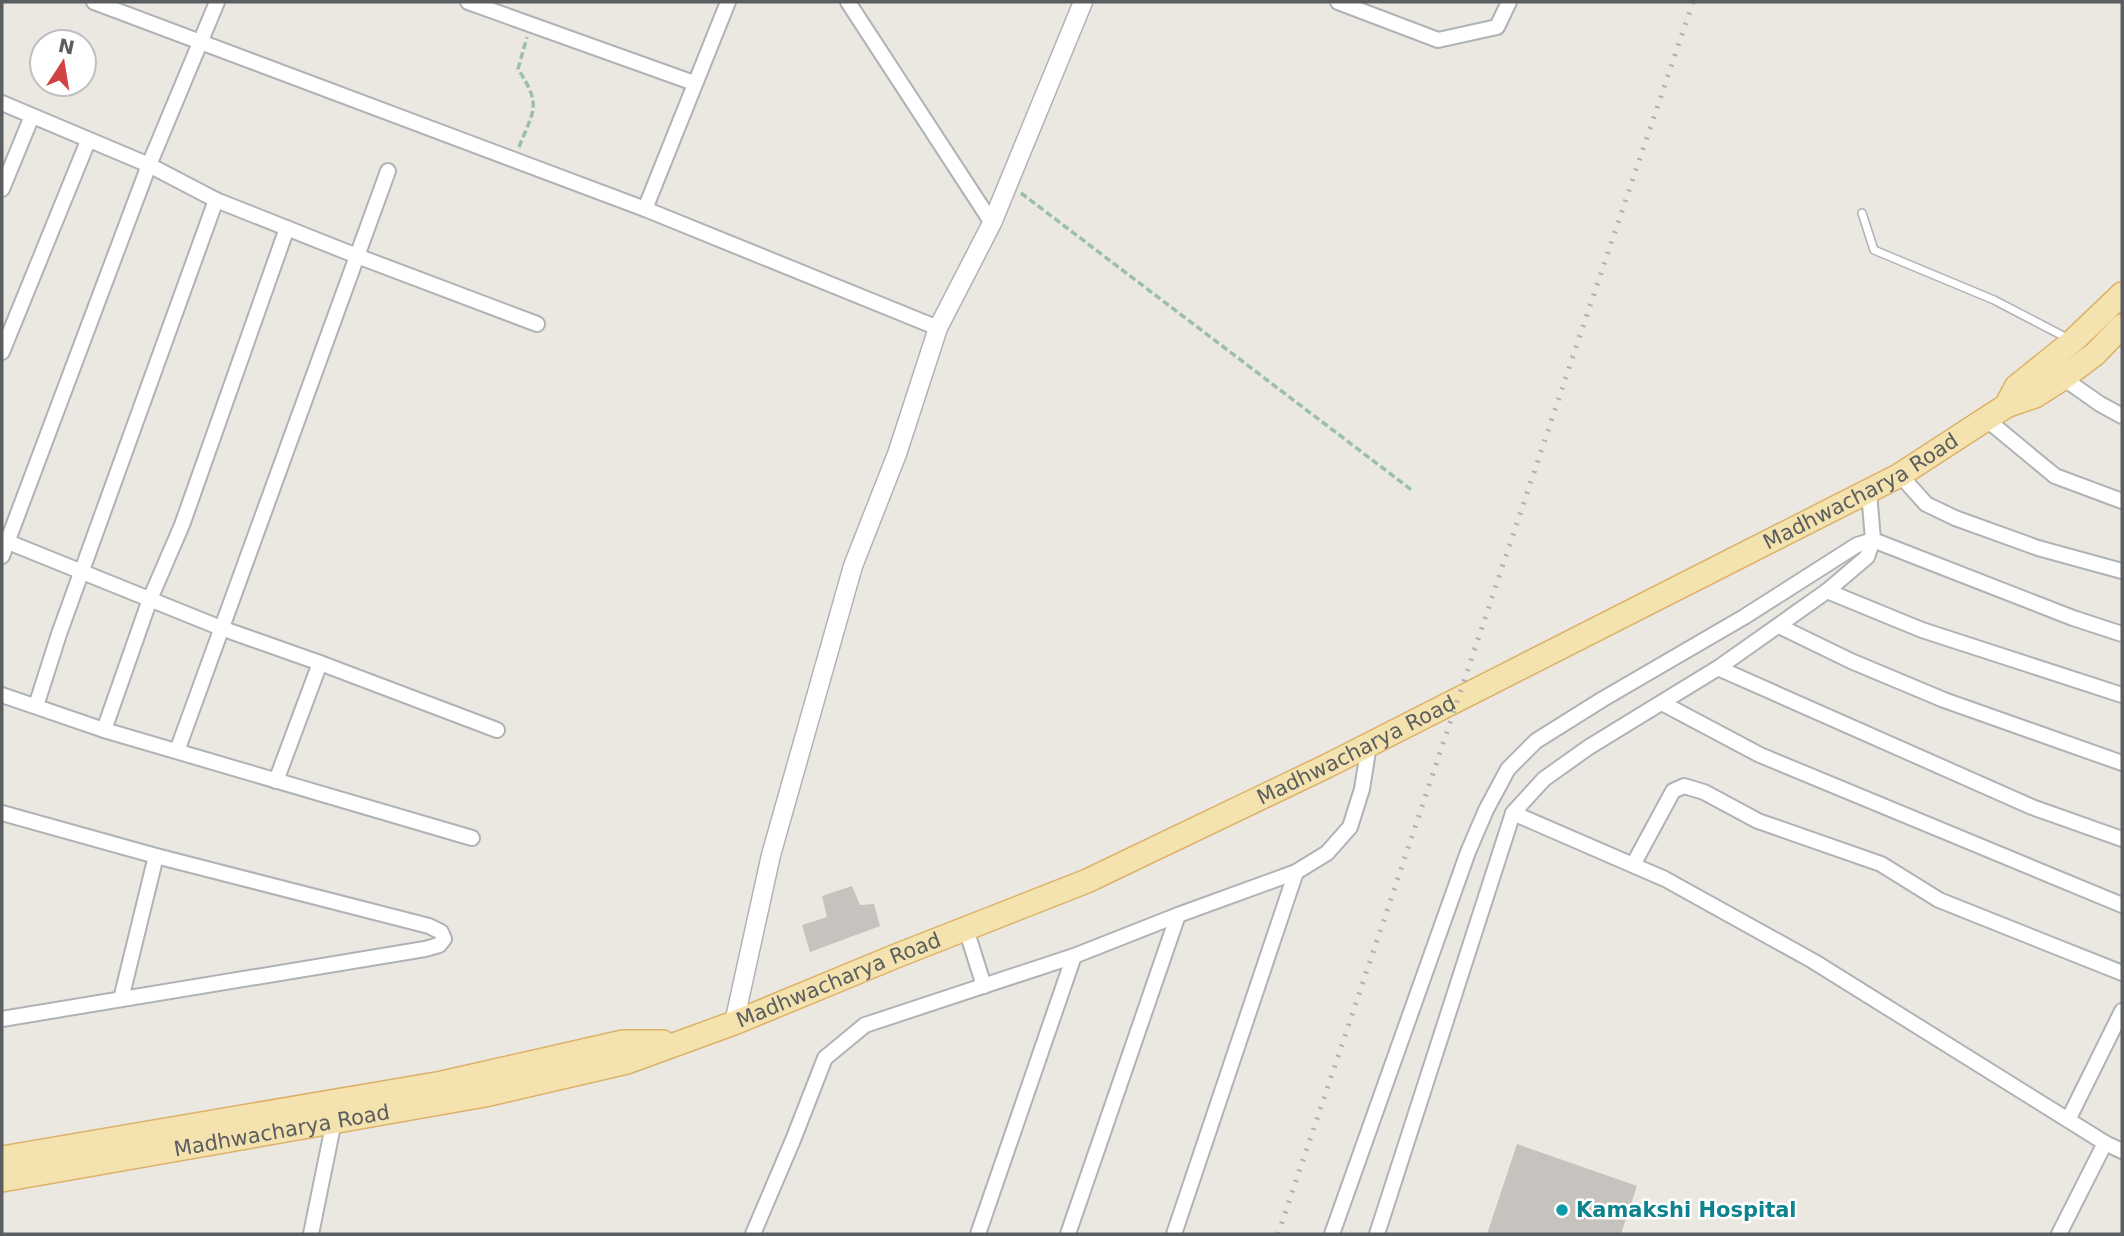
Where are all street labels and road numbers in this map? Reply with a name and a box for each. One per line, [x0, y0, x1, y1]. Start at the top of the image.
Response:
street label: Madhwacharya Road [1759, 428, 1963, 554]
street label: Madhwacharya Road [1253, 691, 1460, 810]
street label: Madhwacharya Road [733, 928, 944, 1033]
street label: Madhwacharya Road [172, 1100, 392, 1162]

